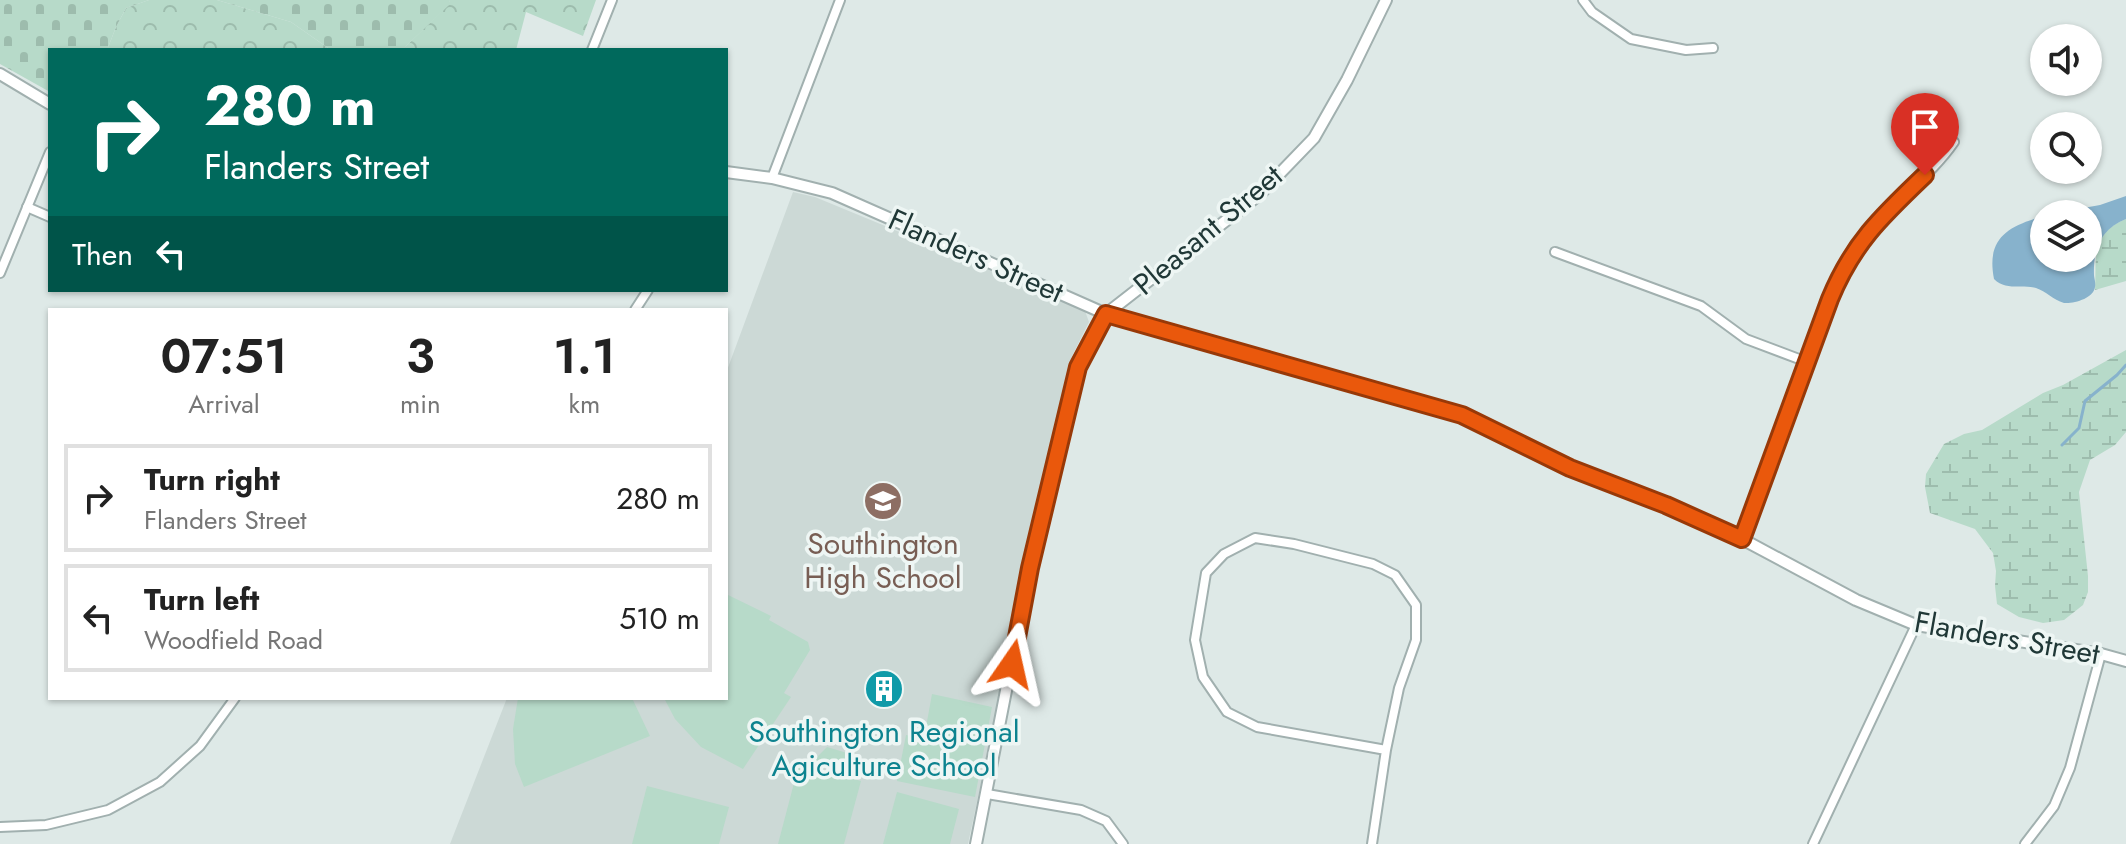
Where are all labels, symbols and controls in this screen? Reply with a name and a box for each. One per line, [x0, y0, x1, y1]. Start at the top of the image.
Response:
map controls [2030, 24, 2102, 272]
button: sound [2030, 24, 2102, 96]
text: 280 m [204, 65, 376, 146]
icon: right [72, 80, 176, 184]
pin [1891, 93, 1959, 175]
icon: arrive [1903, 105, 1947, 149]
button: search [2030, 112, 2102, 184]
text: Flanders Street [204, 140, 429, 192]
street label: Pleasant Street [1124, 154, 1292, 305]
street label: Flanders Street [882, 198, 1071, 314]
button: layers [2030, 200, 2102, 272]
icon: left [149, 232, 193, 276]
text: Then [72, 233, 133, 276]
text: 07:51 [160, 322, 288, 391]
text: 3 [406, 322, 435, 391]
text: 1.1 [553, 322, 615, 391]
text: Arrival [188, 385, 260, 423]
text: min [400, 385, 441, 423]
text: km [568, 385, 600, 423]
text: Turn right [144, 458, 280, 501]
icon: right [76, 476, 120, 520]
text: 280 m [616, 477, 700, 520]
school or university icon: Southington High School [862, 480, 904, 522]
text: Flanders Street [144, 501, 307, 539]
place label: Southington High School [804, 522, 962, 599]
text: Turn left [144, 578, 259, 621]
icon: left [76, 596, 120, 640]
text: 510 m [619, 597, 700, 640]
street label: Flanders Street [1911, 600, 2104, 675]
text: Woodfield Road [144, 621, 323, 659]
position arrow [970, 622, 1054, 706]
building icon: Southington Regional Agiculture School [863, 668, 905, 710]
place label: Southington Regional Agiculture School [748, 710, 1020, 787]

